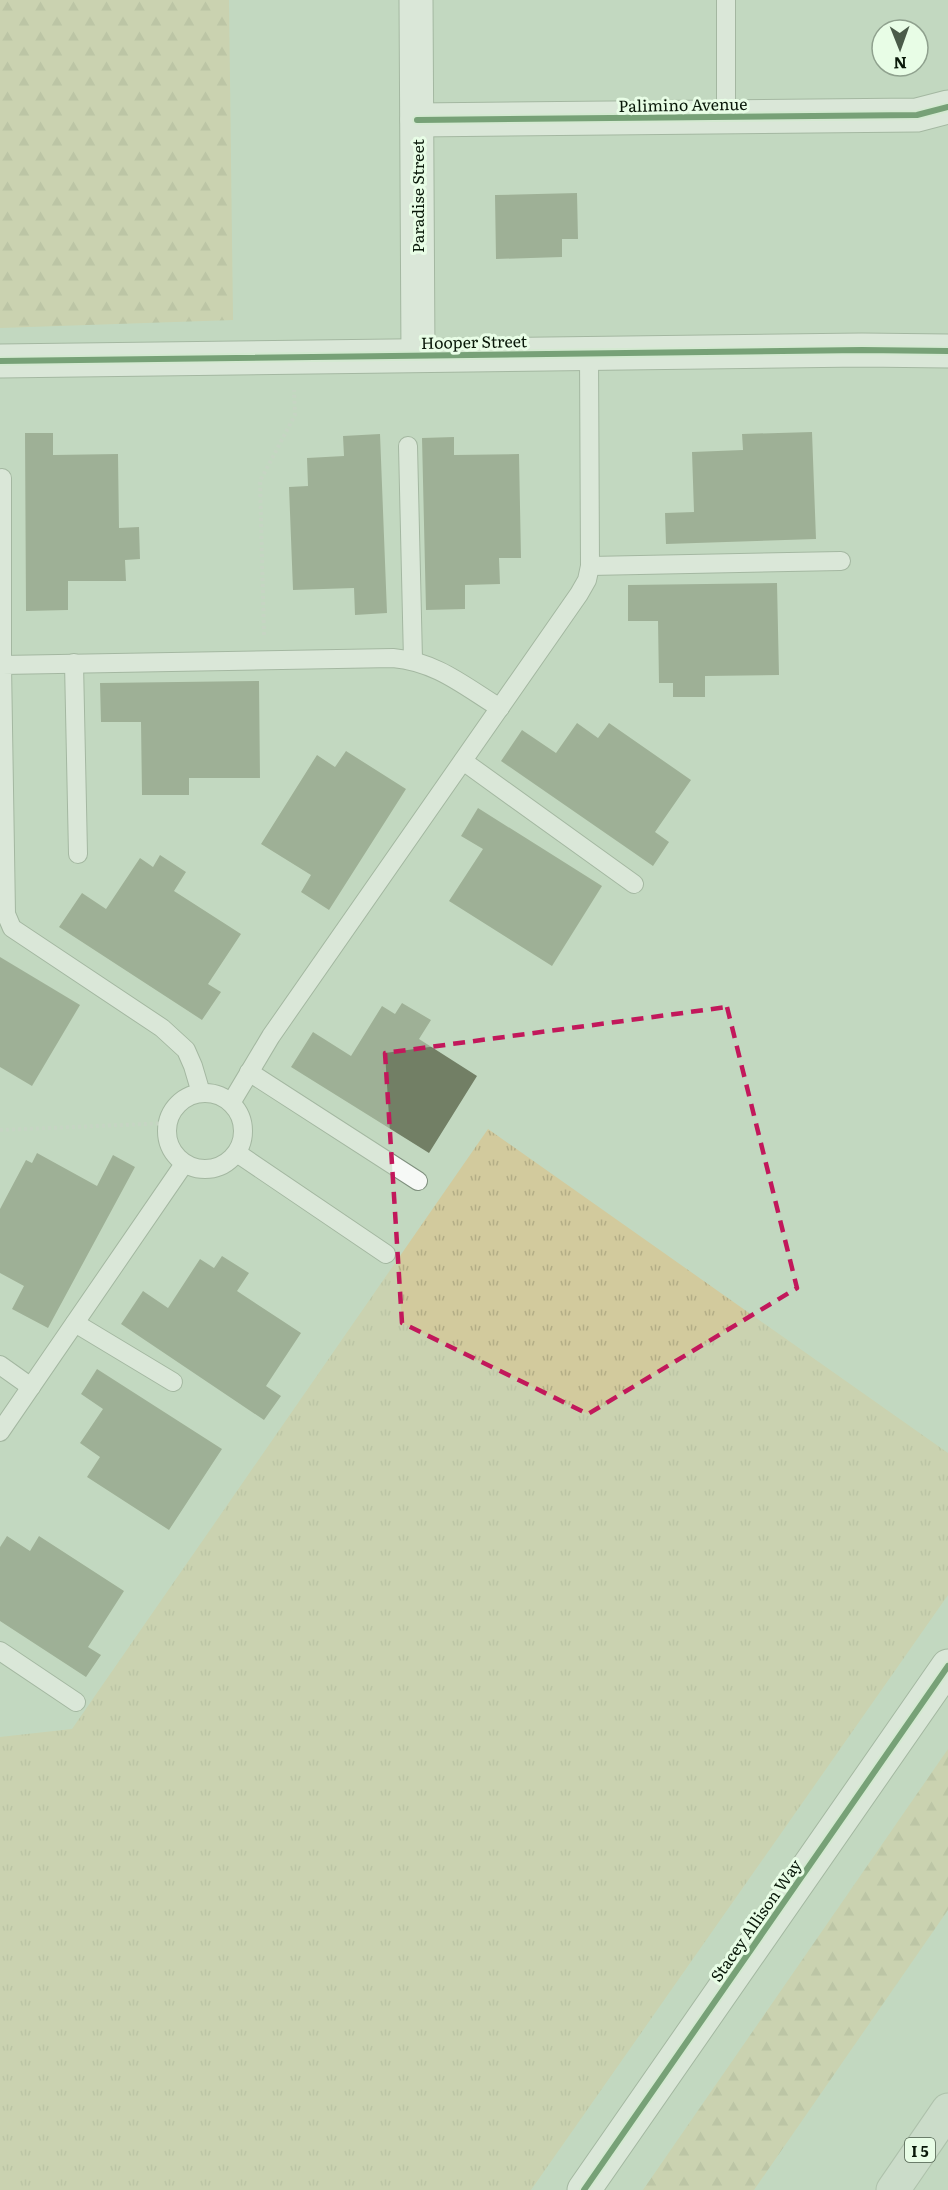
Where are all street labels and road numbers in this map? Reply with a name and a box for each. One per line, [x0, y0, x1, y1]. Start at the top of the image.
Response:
street label: Palimino Avenue [618, 91, 748, 117]
street label: Paradise Street [405, 139, 429, 253]
street label: Hooper Street [421, 328, 528, 354]
street label: Stacey Allison Way [704, 1853, 807, 1986]
road number: I 5 [905, 2138, 935, 2162]

